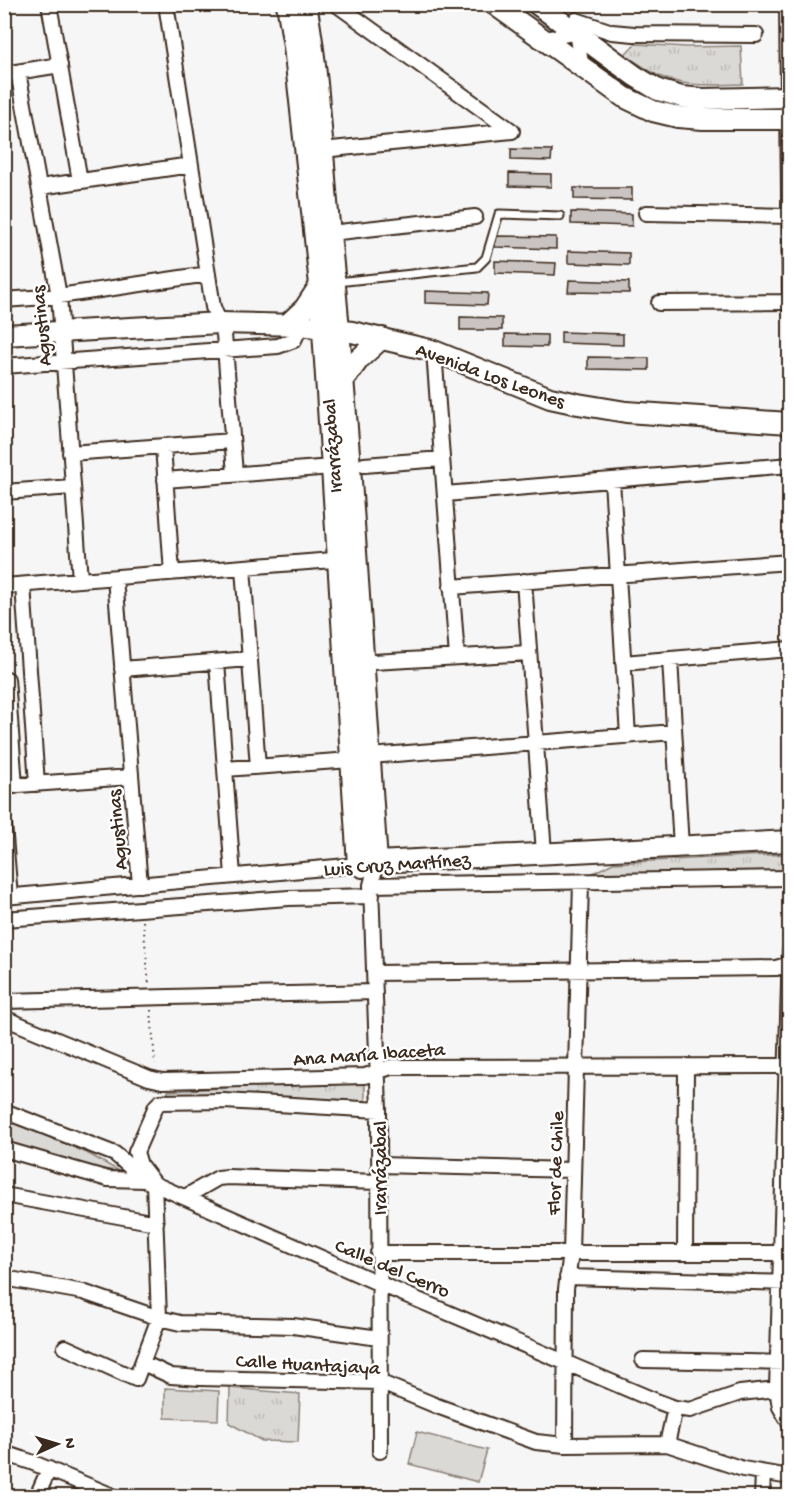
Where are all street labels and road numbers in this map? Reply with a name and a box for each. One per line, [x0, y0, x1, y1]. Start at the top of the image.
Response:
street label: Agustinas [28, 284, 58, 367]
street label: Avenida Los Leones [412, 340, 568, 415]
street label: Irarrázabal [320, 398, 349, 494]
street label: Agustinas [104, 788, 134, 871]
street label: Luis Cruz Martínez [323, 850, 473, 883]
street label: Ana María Ibaceta [293, 1040, 447, 1073]
street label: Flor de Chile [544, 1110, 571, 1217]
street label: Irarrázabal [371, 1121, 394, 1215]
street label: Calle del Cerro [331, 1236, 453, 1305]
street label: Calle Huantajaya [235, 1351, 381, 1382]

